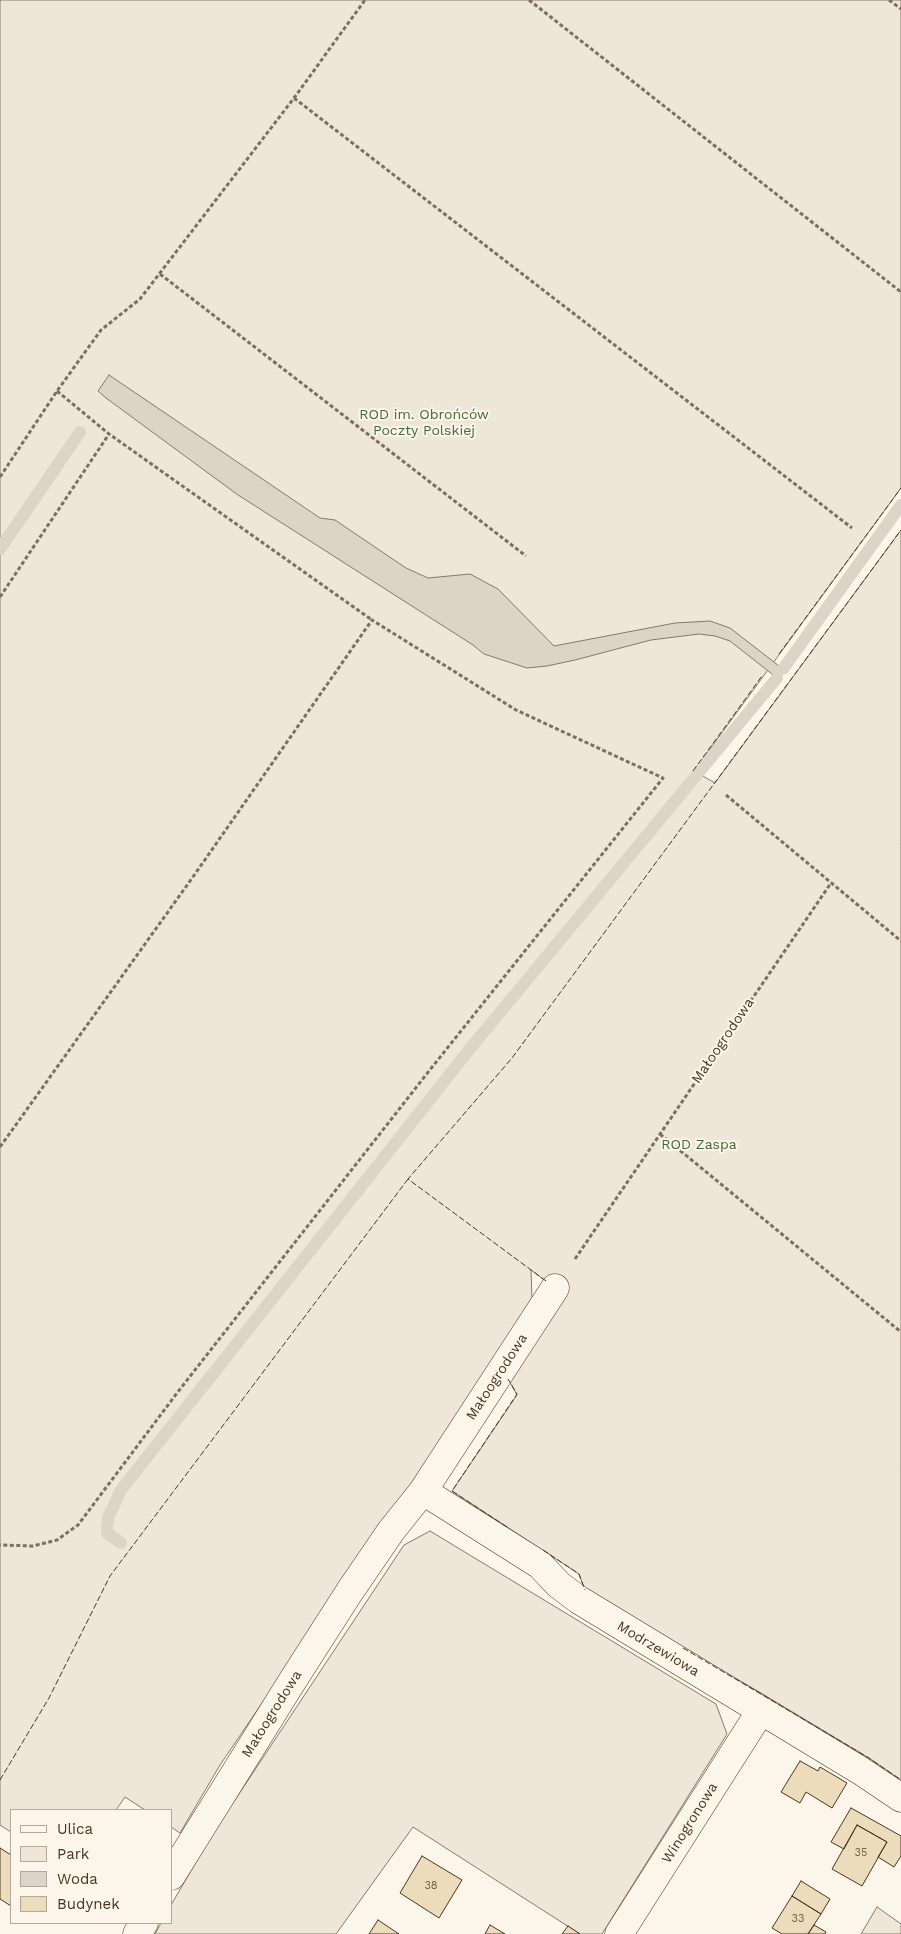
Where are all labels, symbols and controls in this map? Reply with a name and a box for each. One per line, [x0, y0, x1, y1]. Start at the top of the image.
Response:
park label: ROD im. Obrońców Poczty Polskiej [359, 407, 489, 440]
street label: Małoogrodowa [688, 995, 758, 1087]
park label: ROD Zaspa [661, 1137, 737, 1153]
street label: Małoogrodowa [463, 1331, 531, 1423]
street label: Modrzewiowa [614, 1618, 702, 1680]
street label: Małoogrodowa [238, 1667, 306, 1761]
street label: Winogronowa [659, 1780, 721, 1866]
legend [10, 1809, 172, 1924]
text: Ulica [57, 1820, 93, 1838]
text: Park [57, 1845, 89, 1863]
house number: 35 [855, 1846, 867, 1860]
text: Woda [57, 1870, 98, 1888]
house number: 38 [424, 1879, 438, 1893]
text: Budynek [57, 1895, 120, 1913]
house number: 33 [792, 1912, 804, 1926]

